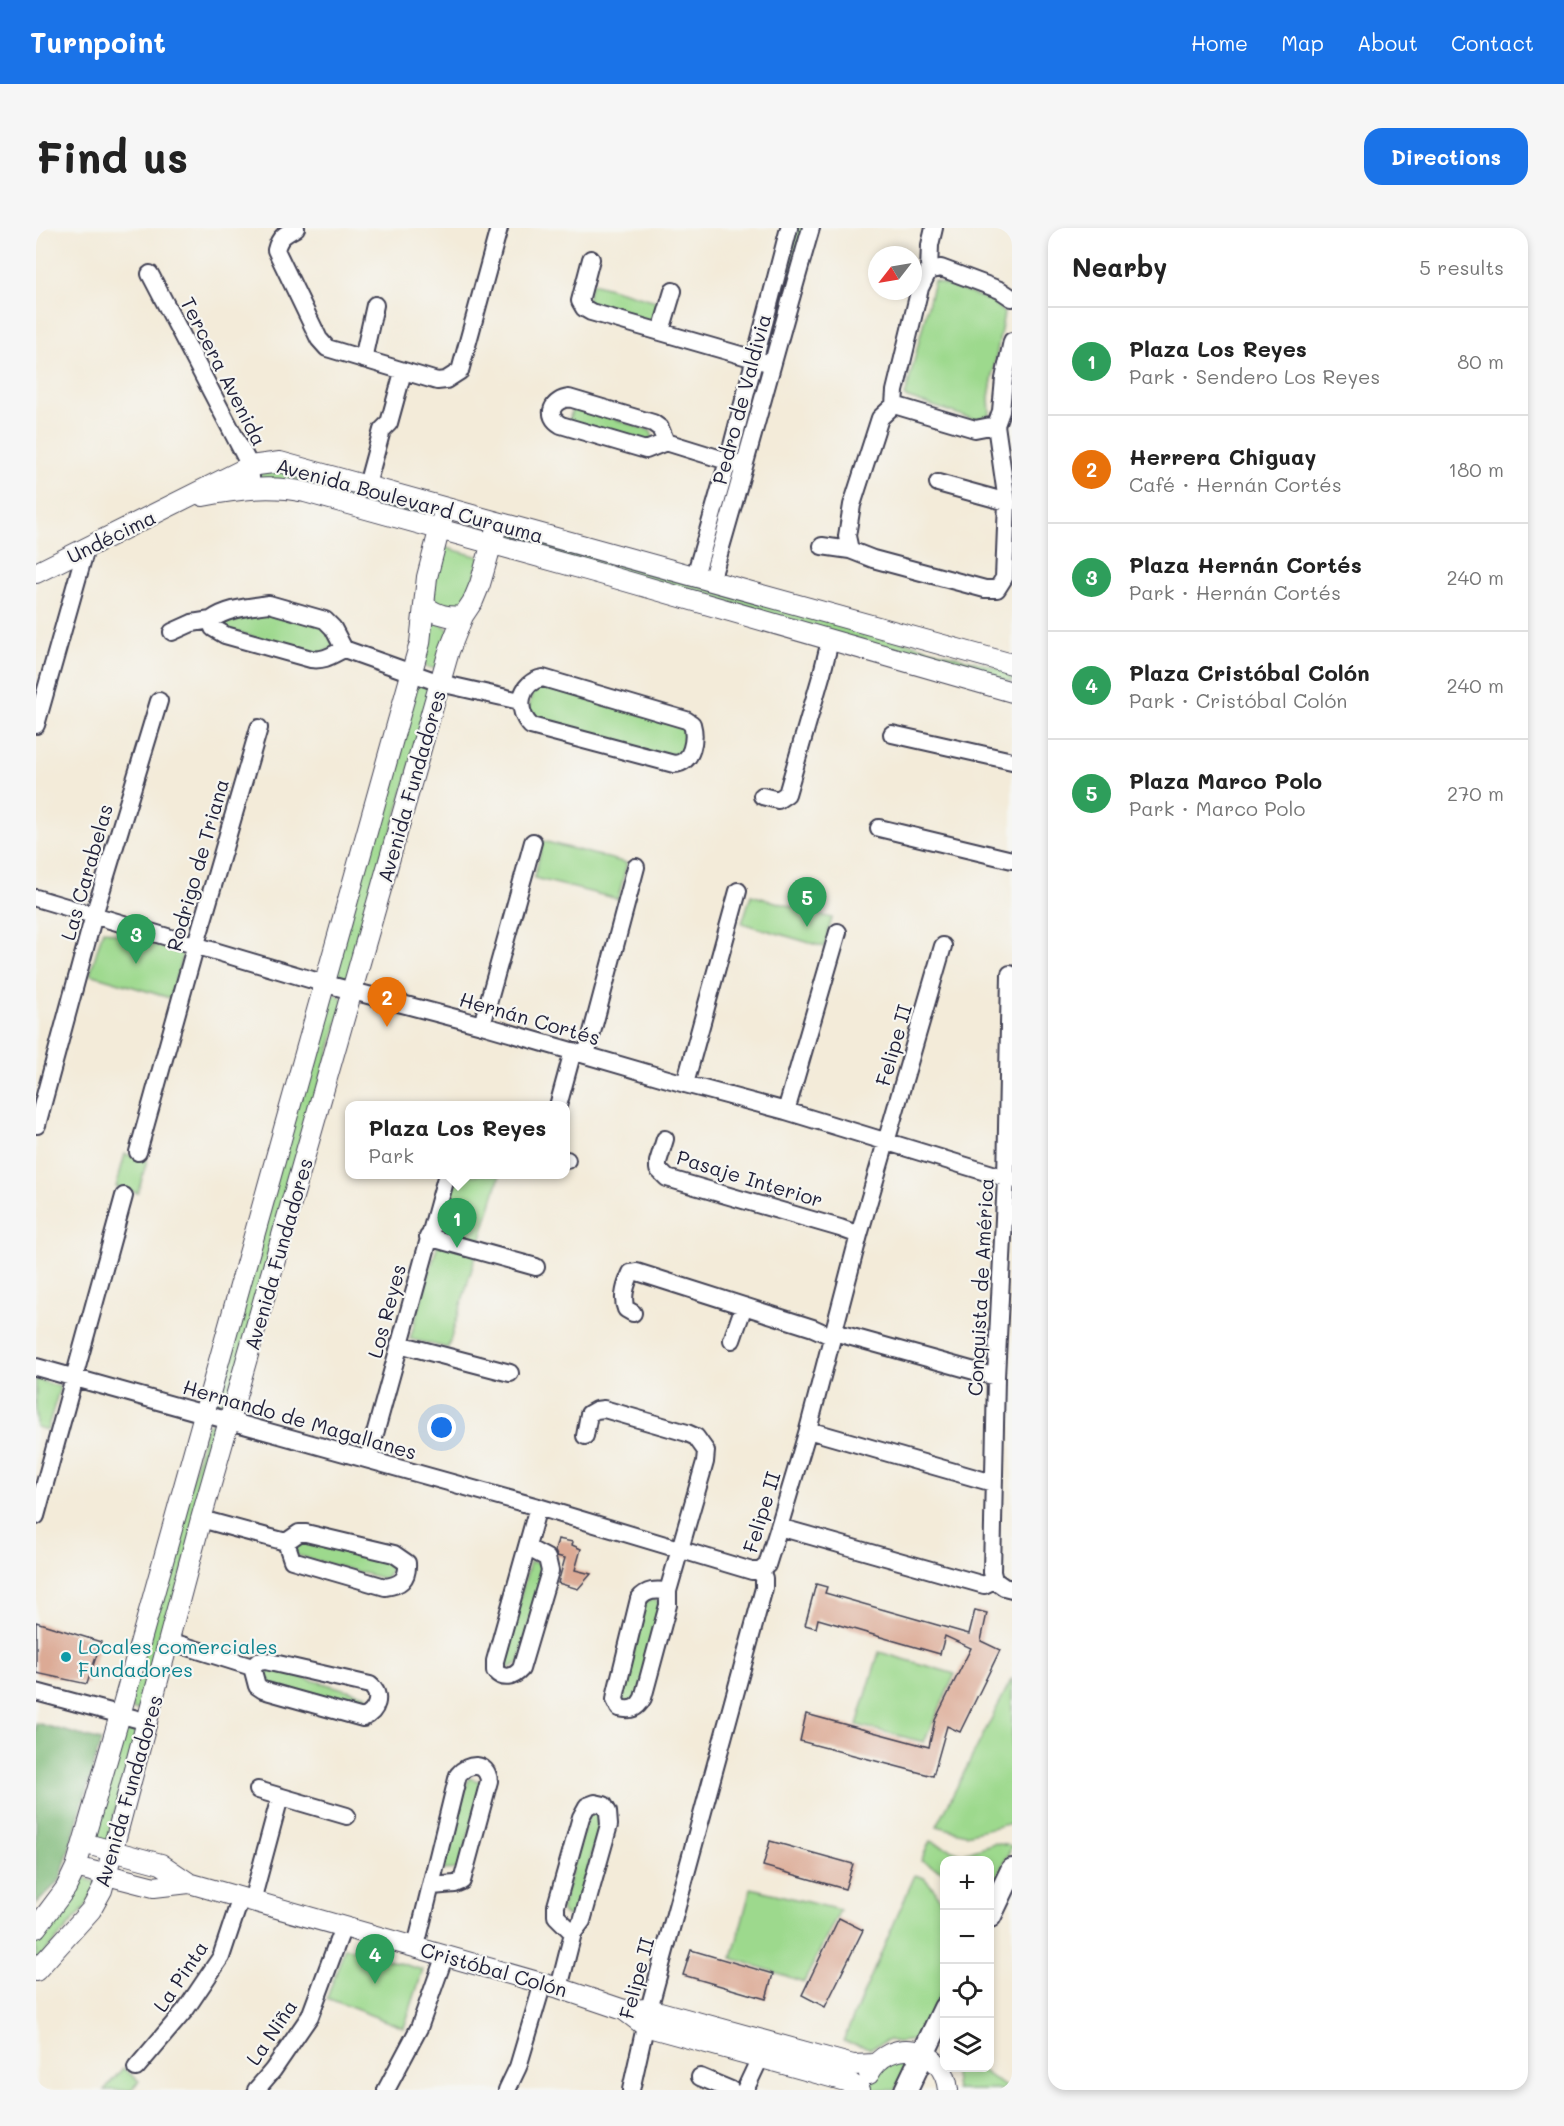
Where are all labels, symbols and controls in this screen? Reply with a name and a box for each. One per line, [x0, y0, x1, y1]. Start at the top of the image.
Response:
text: Turnpoint [30, 24, 166, 60]
text: Home [1191, 29, 1248, 56]
text: Map [1281, 29, 1324, 56]
text: About [1357, 29, 1418, 56]
text: Contact [1451, 29, 1534, 56]
button: Directions [1364, 128, 1528, 185]
text: Find us [36, 129, 188, 184]
north arrow [868, 246, 922, 300]
text: Nearby [1072, 250, 1167, 284]
text: 5 results [1419, 254, 1504, 280]
street label: Tercera Avenida [175, 292, 273, 450]
street label: Pedro de Valdivia [706, 311, 776, 487]
text: Plaza Los Reyes [1129, 334, 1307, 363]
text: 1 [1087, 348, 1096, 374]
text: 80 m [1457, 348, 1504, 374]
text: Park · Sendero Los Reyes [1129, 363, 1380, 389]
text: Herrera Chiguay [1129, 442, 1316, 471]
street label: Avenida Boulevard Curauma [274, 452, 546, 548]
text: 2 [1086, 456, 1097, 482]
text: 180 m [1448, 456, 1504, 482]
text: Café · Hernán Cortés [1129, 471, 1342, 497]
street label: Undécima [62, 503, 160, 569]
text: Plaza Hernán Cortés [1129, 550, 1362, 579]
text: 3 [1086, 564, 1098, 590]
text: 240 m [1446, 564, 1504, 590]
text: Park · Hernán Cortés [1129, 579, 1341, 605]
text: Plaza Cristóbal Colón [1129, 658, 1370, 687]
text: 4 [1085, 672, 1098, 698]
text: 240 m [1446, 672, 1504, 698]
street label: Avenida Fundadores [371, 687, 451, 885]
text: Park · Cristóbal Colón [1129, 687, 1347, 713]
text: Plaza Marco Polo [1129, 766, 1322, 795]
street label: Rodrigo de Triana [160, 776, 234, 954]
text: 5 [1086, 780, 1097, 806]
text: 270 m [1447, 780, 1504, 806]
text: Park · Marco Polo [1129, 795, 1305, 821]
street label: Las Carabelas [54, 801, 118, 943]
pin: 5 [788, 878, 826, 927]
pin: 3 [116, 914, 156, 964]
pin: 2 [368, 978, 406, 1027]
street label: Hernán Cortés [457, 985, 603, 1051]
street label: Felipe II [869, 1001, 917, 1089]
popup [345, 1101, 570, 1179]
text: Plaza Los Reyes [369, 1113, 546, 1142]
text: Park [369, 1142, 414, 1168]
street label: Pasaje Interior [674, 1143, 826, 1213]
street label: Avenida Fundadores [238, 1155, 318, 1353]
street label: Conquista de América [961, 1177, 999, 1397]
pin: 1 [438, 1198, 476, 1248]
street label: Los Reyes [361, 1261, 411, 1361]
street label: Hernando de Magallanes [180, 1373, 420, 1465]
your location [427, 1413, 456, 1442]
street label: Felipe II [736, 1468, 786, 1556]
place label: Locales comerciales Fundadores [78, 1633, 278, 1682]
marker: Locales comerciales Fundadores [59, 1650, 73, 1664]
street label: Avenida Fundadores [88, 1692, 168, 1890]
map controls [940, 1856, 994, 2072]
button: + [940, 1856, 994, 1910]
button: − [940, 1910, 994, 1964]
pin: 4 [356, 1934, 394, 1984]
street label: Felipe II [613, 1934, 659, 2022]
street label: La Pinta [147, 1936, 213, 2016]
street label: Cristóbal Colón [418, 1936, 570, 2002]
button: locate [940, 1964, 994, 2018]
street label: La Niña [240, 1994, 302, 2070]
button: layers [940, 2018, 994, 2072]

